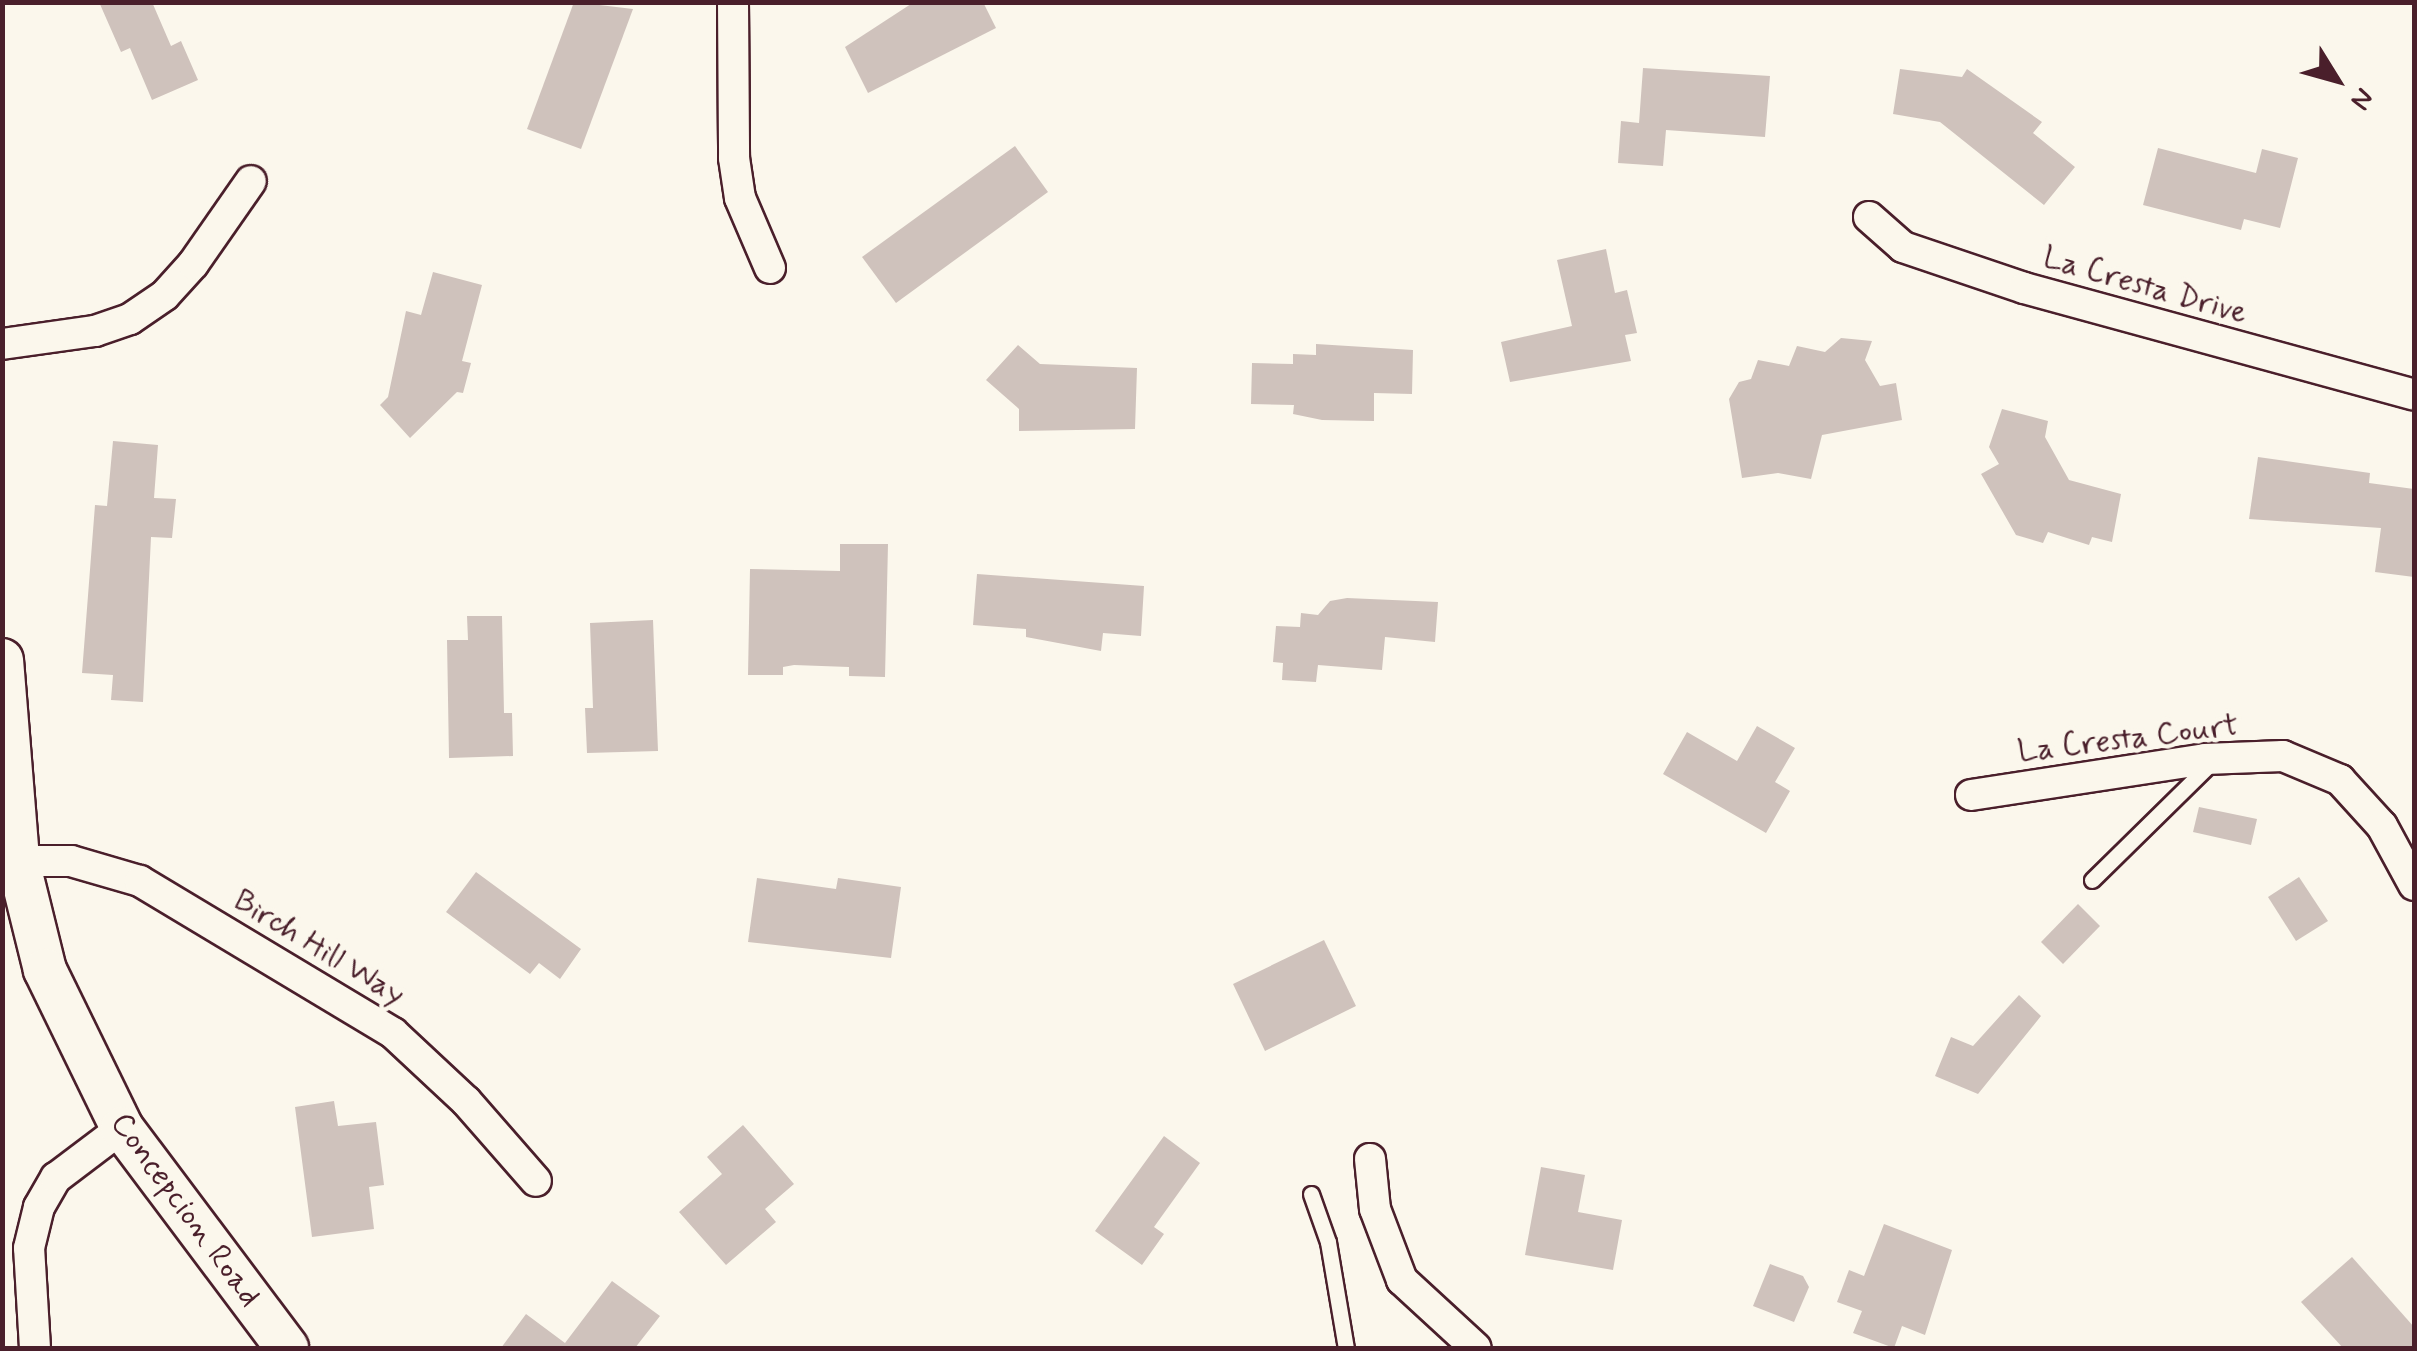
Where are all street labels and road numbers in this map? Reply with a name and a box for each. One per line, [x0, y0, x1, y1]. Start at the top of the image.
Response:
street label: La Cresta Drive [2038, 238, 2252, 334]
street label: La Cresta Court [2017, 707, 2239, 771]
street label: Birch Hill Way [226, 882, 412, 1014]
street label: Concepcion Road [102, 1107, 268, 1313]

